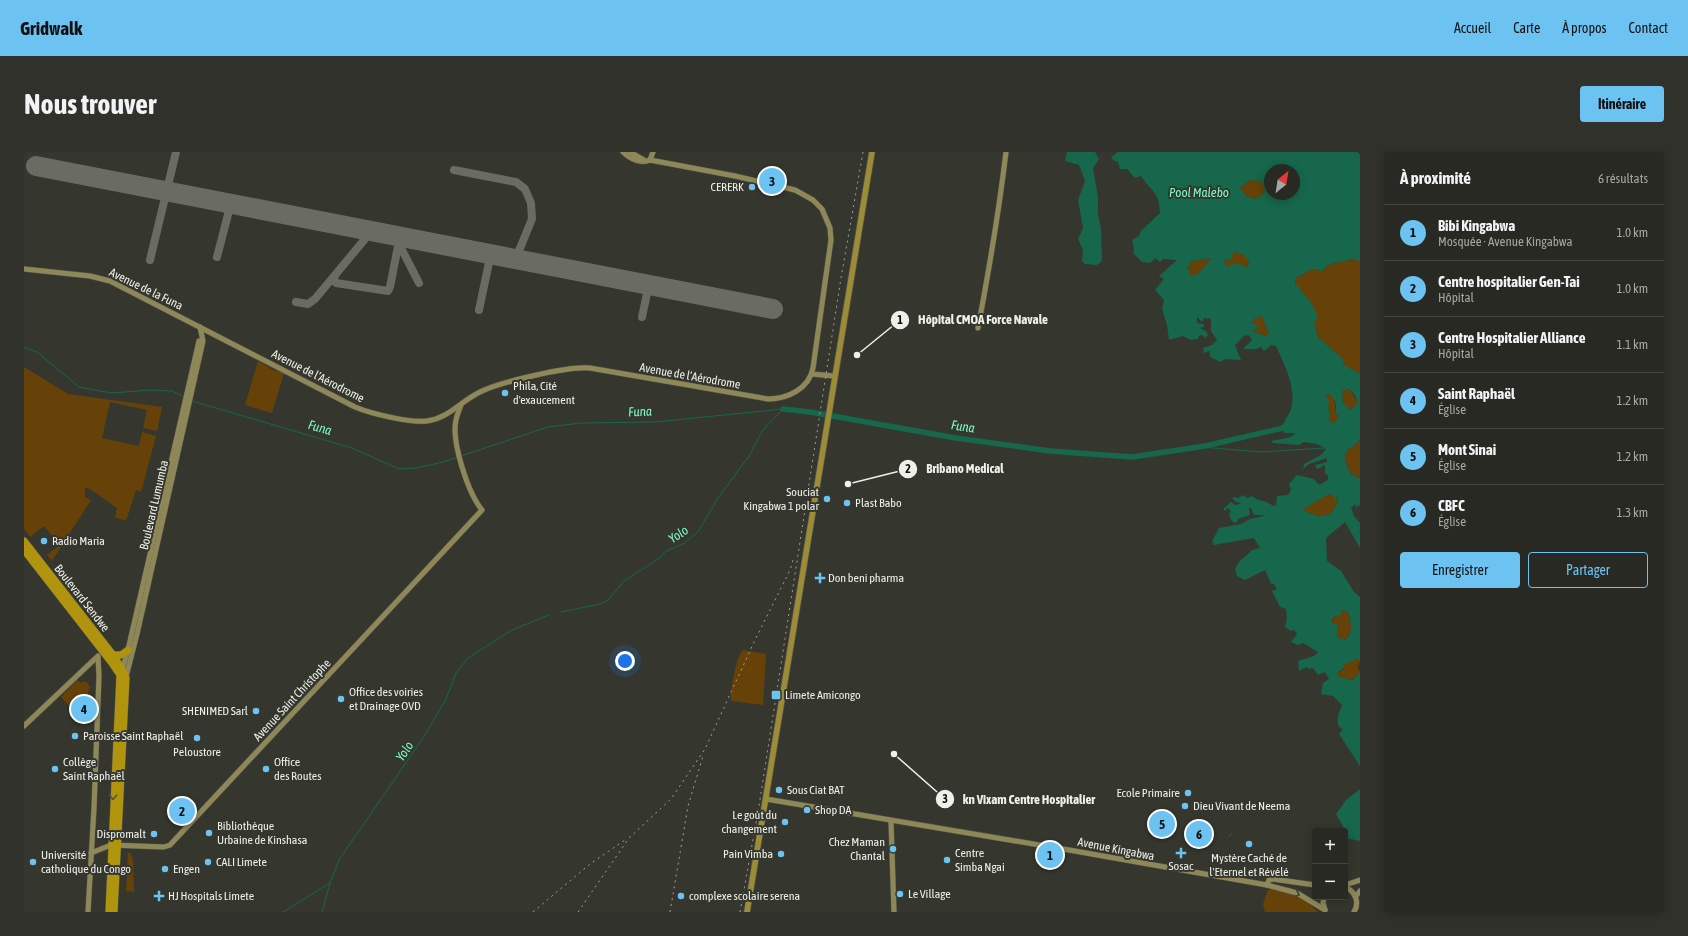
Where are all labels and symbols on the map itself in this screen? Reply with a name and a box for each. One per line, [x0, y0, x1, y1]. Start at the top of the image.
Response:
north arrow [1264, 164, 1300, 200]
pin: 3 [759, 166, 785, 196]
place label: CERERK [710, 180, 744, 194]
marker: CERERK [747, 182, 757, 192]
water label: Pool Malebo [1169, 185, 1229, 200]
street label: Avenue de la Funa [107, 265, 185, 313]
callout: Hôpital CMOA Force Navale [890, 307, 1056, 332]
text: Hôpital CMOA Force Navale [918, 312, 1048, 327]
text: 1 [897, 313, 903, 327]
street label: Avenue de l’Aérodrome [269, 347, 367, 405]
street label: Avenue de l’Aérodrome [638, 360, 742, 392]
place label: Phila, Cité d'exaucement [513, 379, 576, 407]
marker: Phila, Cité d'exaucement [500, 388, 510, 398]
water label: Funa [628, 404, 652, 419]
water label: Funa [306, 417, 333, 438]
water label: Funa [950, 417, 976, 436]
callout: Bribano Medical [898, 456, 1012, 481]
street label: Boulevard Lumumba [137, 459, 171, 551]
text: Bribano Medical [926, 461, 1004, 476]
text: 2 [905, 462, 911, 476]
place label: Souciat Kingabwa 1 polar [743, 485, 820, 513]
marker: Souciat Kingabwa 1 polar [822, 494, 832, 504]
place label: Plast Babo [855, 496, 902, 510]
marker: Plast Babo [842, 498, 852, 508]
water label: Yolo [666, 522, 691, 546]
place label: Radio Maria [52, 534, 105, 548]
marker: Radio Maria [39, 536, 49, 546]
street label: Boulevard Sendwe [51, 562, 113, 634]
place label: Don beni pharma [828, 571, 904, 585]
marker: Don beni pharma [815, 573, 825, 583]
your location [615, 651, 635, 671]
street label: Avenue Saint Christophe [250, 656, 334, 744]
place label: Office des voiries et Drainage OVD [349, 685, 423, 713]
place label: Limete Amicongo [785, 688, 861, 702]
marker: Limete Amicongo [770, 689, 782, 701]
pin: 4 [71, 694, 97, 724]
marker: Office des voiries et Drainage OVD [336, 694, 346, 704]
place label: SHENIMED Sarl [182, 704, 249, 718]
marker: SHENIMED Sarl [251, 706, 261, 716]
place label: Paroisse Saint Raphaël [83, 729, 184, 743]
marker: Paroisse Saint Raphaël [70, 731, 80, 741]
marker: Peloustore [192, 733, 202, 743]
water label: Yolo [392, 739, 416, 764]
place label: Peloustore [173, 745, 221, 759]
place label: Collège Saint Raphaël [63, 755, 125, 783]
place label: Office des Routes [274, 755, 321, 783]
marker: Collège Saint Raphaël [50, 764, 60, 774]
marker: Office des Routes [261, 764, 271, 774]
place label: Sous Ciat BAT [787, 783, 845, 797]
marker: Sous Ciat BAT [774, 785, 784, 795]
place label: Ecole Primaire [1117, 786, 1180, 800]
callout: kn Vixam Centre Hospitalier [935, 787, 1104, 812]
marker: Ecole Primaire [1183, 788, 1193, 798]
text: 3 [942, 792, 948, 806]
text: kn Vixam Centre Hospitalier [963, 792, 1096, 807]
one-way arrow [109, 794, 118, 800]
pin: 2 [169, 796, 195, 826]
place label: Dieu Vivant de Neema [1193, 799, 1290, 813]
marker: Dieu Vivant de Neema [1180, 801, 1190, 811]
place label: Shop DA [815, 803, 852, 817]
marker: Shop DA [802, 805, 812, 815]
place label: Le goùt du changement [722, 808, 778, 836]
pin: 5 [1149, 809, 1175, 839]
marker: Le goùt du changement [780, 817, 790, 827]
place label: Bibliothèque Urbaine de Kinshasa [217, 819, 307, 847]
pin: 6 [1186, 819, 1212, 849]
place label: Dispromalt [97, 827, 147, 841]
marker: Bibliothèque Urbaine de Kinshasa [204, 828, 214, 838]
marker: Dispromalt [149, 829, 159, 839]
place label: Chez Maman Chantal [829, 835, 886, 863]
street label: Avenue Kingabwa [1076, 835, 1156, 863]
marker: Mystère Caché de l'Eternel et Révélé [1244, 839, 1254, 849]
pin: 1 [1037, 840, 1063, 870]
marker: Chez Maman Chantal [888, 844, 898, 854]
place label: Centre Simba Ngai [955, 846, 1005, 874]
place label: Pain Vimba [723, 847, 773, 861]
place label: Université catholique du Congo [41, 848, 131, 876]
marker: Sosac [1176, 848, 1186, 858]
marker: Pain Vimba [776, 849, 786, 859]
place label: Mystère Caché de l'Eternel et Révélé [1209, 851, 1289, 879]
place label: CALI Limete [216, 855, 267, 869]
marker: Centre Simba Ngai [942, 855, 952, 865]
marker: Université catholique du Congo [28, 857, 38, 867]
marker: CALI Limete [203, 857, 213, 867]
place label: Sosac [1169, 859, 1194, 873]
place label: Engen [173, 862, 200, 876]
marker: Engen [160, 864, 170, 874]
place label: Le Village [908, 887, 951, 901]
place label: HJ Hospitals Limete [168, 889, 254, 903]
place label: complexe scolaire serena [689, 889, 800, 903]
marker: Le Village [895, 889, 905, 899]
one-way arrow [1293, 889, 1301, 897]
marker: HJ Hospitals Limete [153, 890, 165, 902]
marker: complexe scolaire serena [676, 891, 686, 901]

